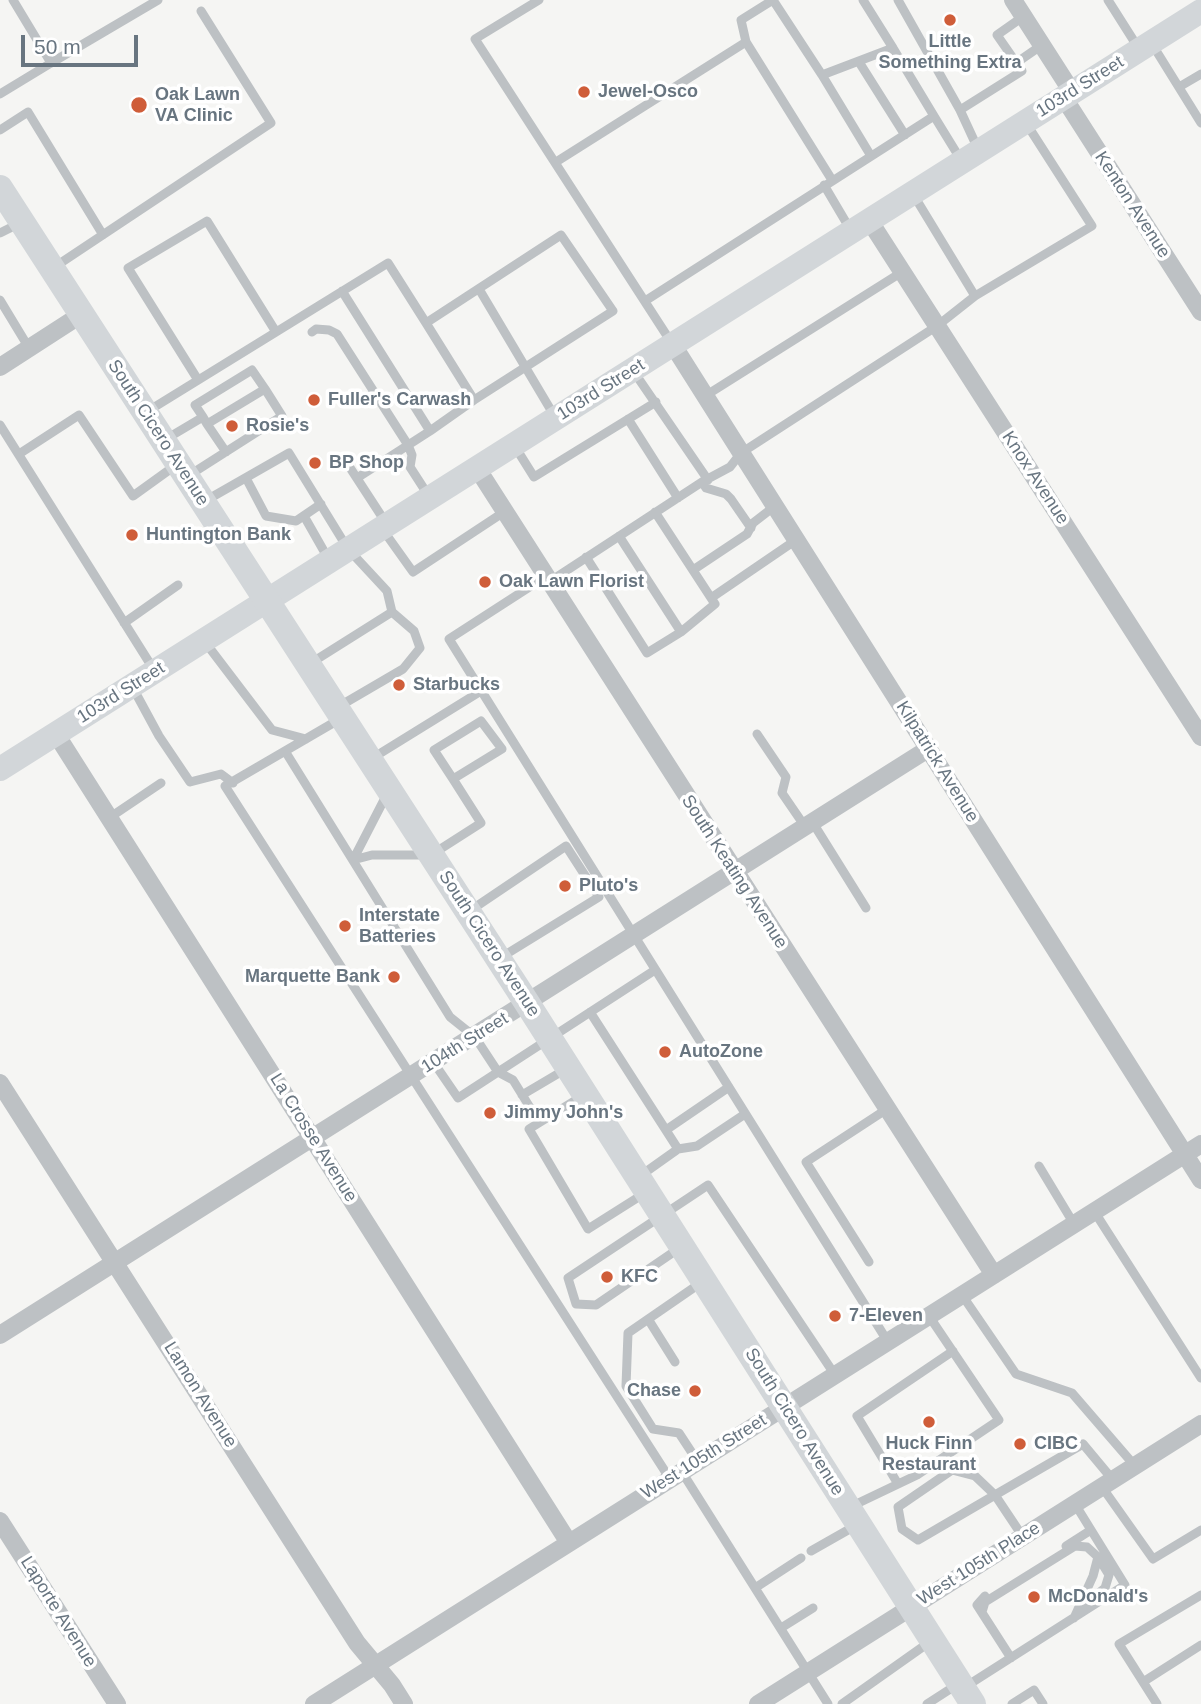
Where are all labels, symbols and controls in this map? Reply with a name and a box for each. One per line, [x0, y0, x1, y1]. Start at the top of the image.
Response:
marker: Little Something Extra [942, 12, 958, 28]
scale bar [24, 21, 142, 65]
place label: Little Something Extra [878, 31, 1022, 74]
text: 50 m [34, 35, 81, 58]
street label: 103rd Street [1032, 52, 1128, 122]
place label: Jewel-Osco [598, 81, 698, 103]
place label: Oak Lawn VA Clinic [155, 84, 240, 126]
marker: Jewel-Osco [576, 84, 592, 100]
marker: Oak Lawn VA Clinic [129, 95, 149, 115]
street label: Kenton Avenue [1090, 148, 1174, 262]
street label: 103rd Street [553, 355, 649, 425]
street label: South Cicero Avenue [103, 356, 213, 510]
place label: Fuller's Carwash [328, 389, 471, 411]
marker: Fuller's Carwash [306, 392, 322, 408]
place label: Rosie's [246, 415, 309, 437]
marker: Rosie's [224, 418, 240, 434]
street label: Knox Avenue [997, 427, 1073, 529]
place label: BP Shop [329, 452, 404, 474]
marker: BP Shop [307, 455, 323, 471]
place label: Huntington Bank [146, 524, 291, 546]
marker: Huntington Bank [124, 527, 140, 543]
place label: Oak Lawn Florist [499, 571, 644, 593]
marker: Oak Lawn Florist [477, 574, 493, 590]
street label: 103rd Street [73, 658, 169, 728]
place label: Starbucks [413, 674, 500, 696]
marker: Starbucks [391, 677, 407, 693]
street label: Kilpatrick Avenue [891, 697, 983, 827]
street label: South Keating Avenue [676, 791, 792, 953]
street label: South Cicero Avenue [434, 867, 544, 1021]
place label: Pluto's [579, 875, 638, 897]
marker: Pluto's [557, 878, 573, 894]
place label: Interstate Batteries [359, 905, 440, 948]
marker: Interstate Batteries [337, 918, 353, 934]
place label: Marquette Bank [245, 966, 380, 988]
marker: Marquette Bank [386, 969, 402, 985]
street label: 104th Street [418, 1008, 512, 1078]
place label: AutoZone [679, 1041, 763, 1063]
marker: AutoZone [657, 1044, 673, 1060]
street label: La Crosse Avenue [265, 1070, 361, 1206]
place label: Jimmy John's [504, 1102, 623, 1124]
marker: Jimmy John's [482, 1105, 498, 1121]
place label: KFC [621, 1266, 658, 1288]
marker: KFC [599, 1269, 615, 1285]
place label: 7-Eleven [849, 1305, 923, 1327]
marker: 7-Eleven [827, 1308, 843, 1324]
street label: Lamon Avenue [159, 1338, 241, 1452]
street label: South Cicero Avenue [740, 1344, 848, 1500]
place label: Chase [627, 1380, 681, 1402]
marker: Chase [687, 1383, 703, 1399]
street label: West 105th Street [637, 1410, 771, 1504]
marker: Huck Finn Restaurant [921, 1414, 937, 1430]
place label: Huck Finn Restaurant [882, 1433, 976, 1476]
place label: CIBC [1034, 1433, 1078, 1455]
marker: CIBC [1012, 1436, 1028, 1452]
street label: West 105th Place [914, 1518, 1044, 1610]
street label: Laporte Avenue [15, 1553, 101, 1671]
place label: McDonald's [1048, 1586, 1148, 1608]
marker: McDonald's [1026, 1589, 1042, 1605]

